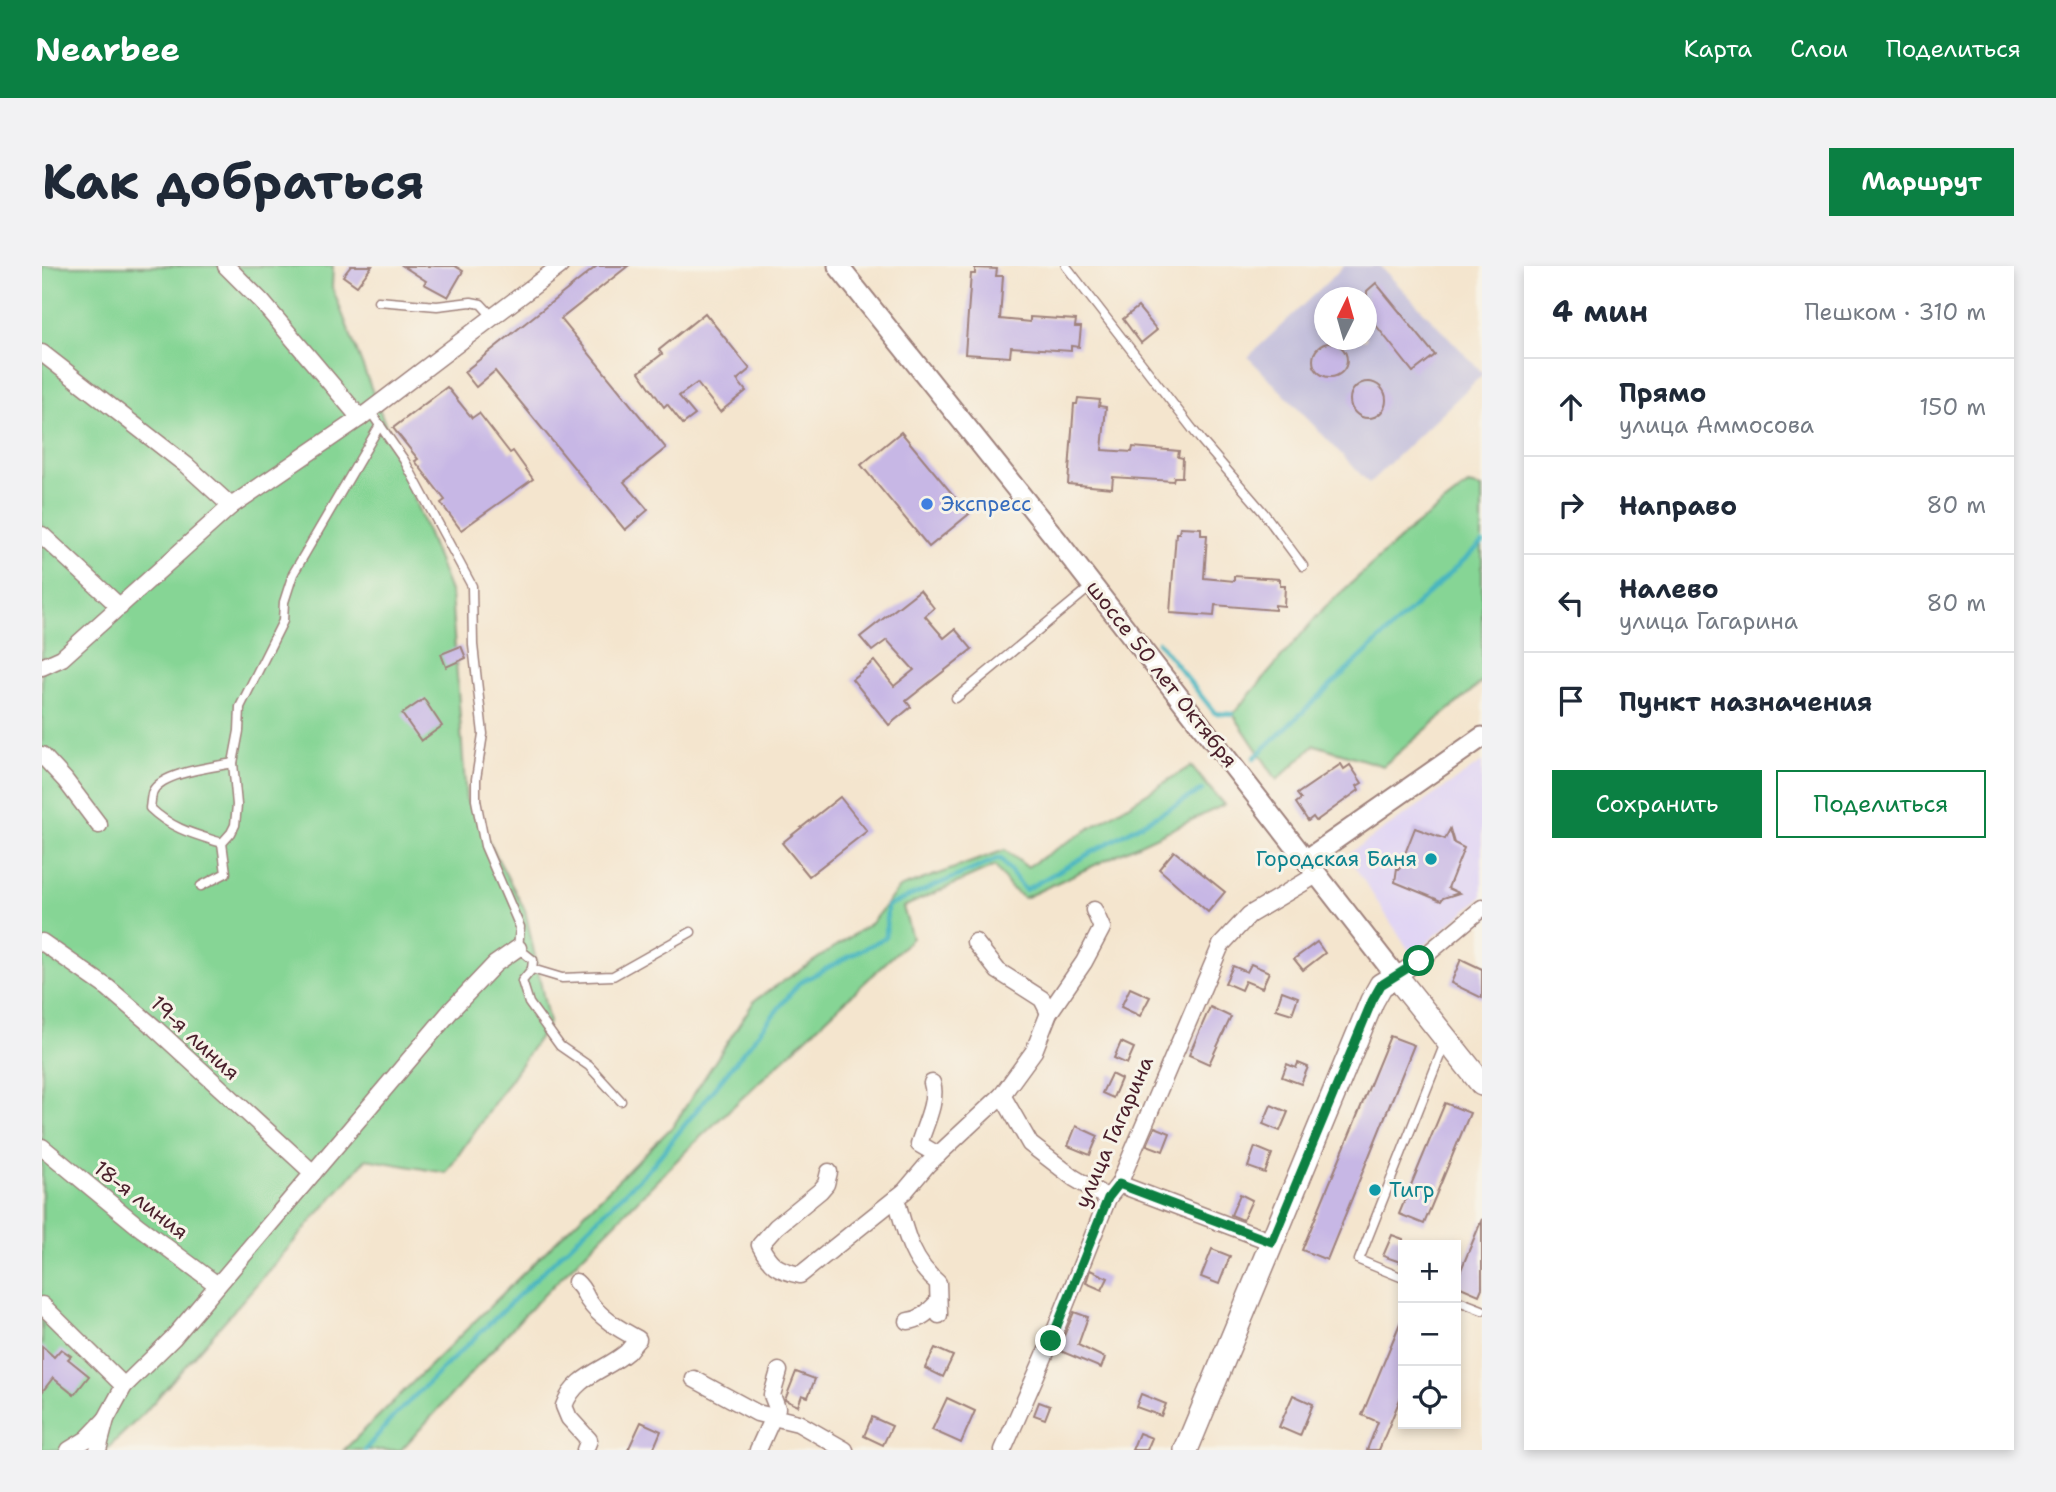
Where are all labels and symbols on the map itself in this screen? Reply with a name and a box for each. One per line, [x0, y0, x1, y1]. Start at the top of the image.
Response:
north arrow [1314, 287, 1377, 350]
place label: Экспресс [941, 490, 1032, 518]
marker: Экспресс [919, 496, 935, 512]
street label: шоссе 50 лет Октября [1080, 575, 1244, 773]
place label: Городская Баня [1256, 845, 1417, 873]
marker: Городская Баня [1423, 851, 1439, 867]
route start [1403, 945, 1434, 976]
street label: 19-я линия [144, 989, 246, 1087]
street label: улица Гагарина [1068, 1052, 1160, 1212]
street label: 18-я линия [88, 1154, 194, 1246]
place label: Тигр [1389, 1176, 1435, 1204]
marker: Тигр [1367, 1182, 1383, 1198]
route end [1035, 1325, 1066, 1356]

